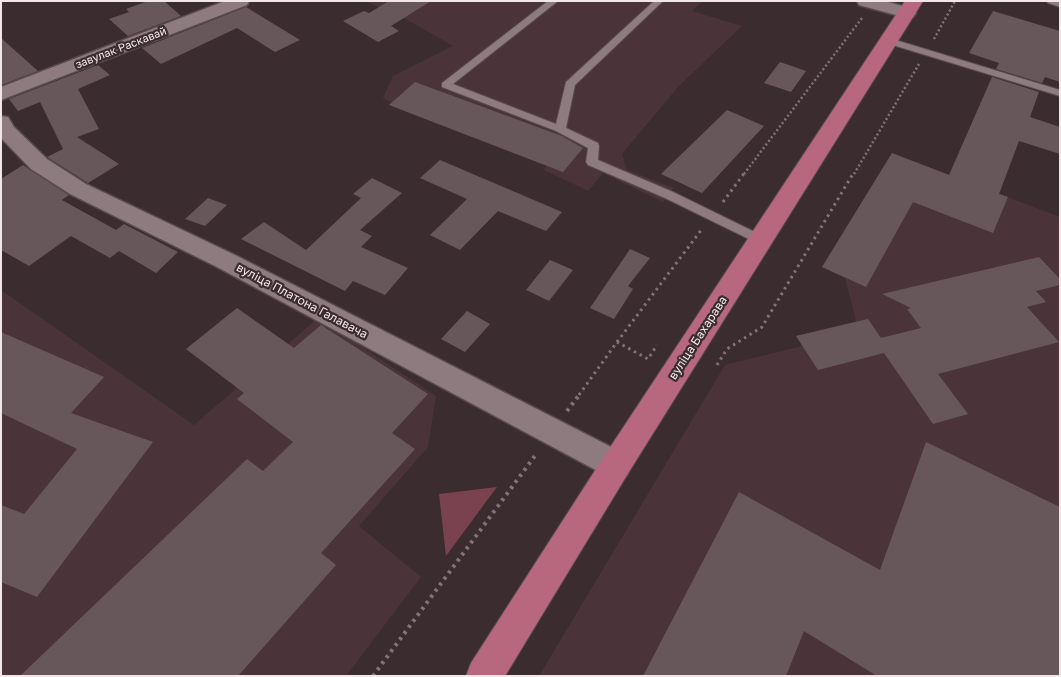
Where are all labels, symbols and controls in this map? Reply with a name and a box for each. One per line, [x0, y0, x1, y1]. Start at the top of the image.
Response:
street label: завулак Раскавай [74, 25, 168, 71]
street label: вуліца Платона Галавача [234, 260, 370, 342]
street label: вуліца Бахарава [666, 294, 730, 382]

